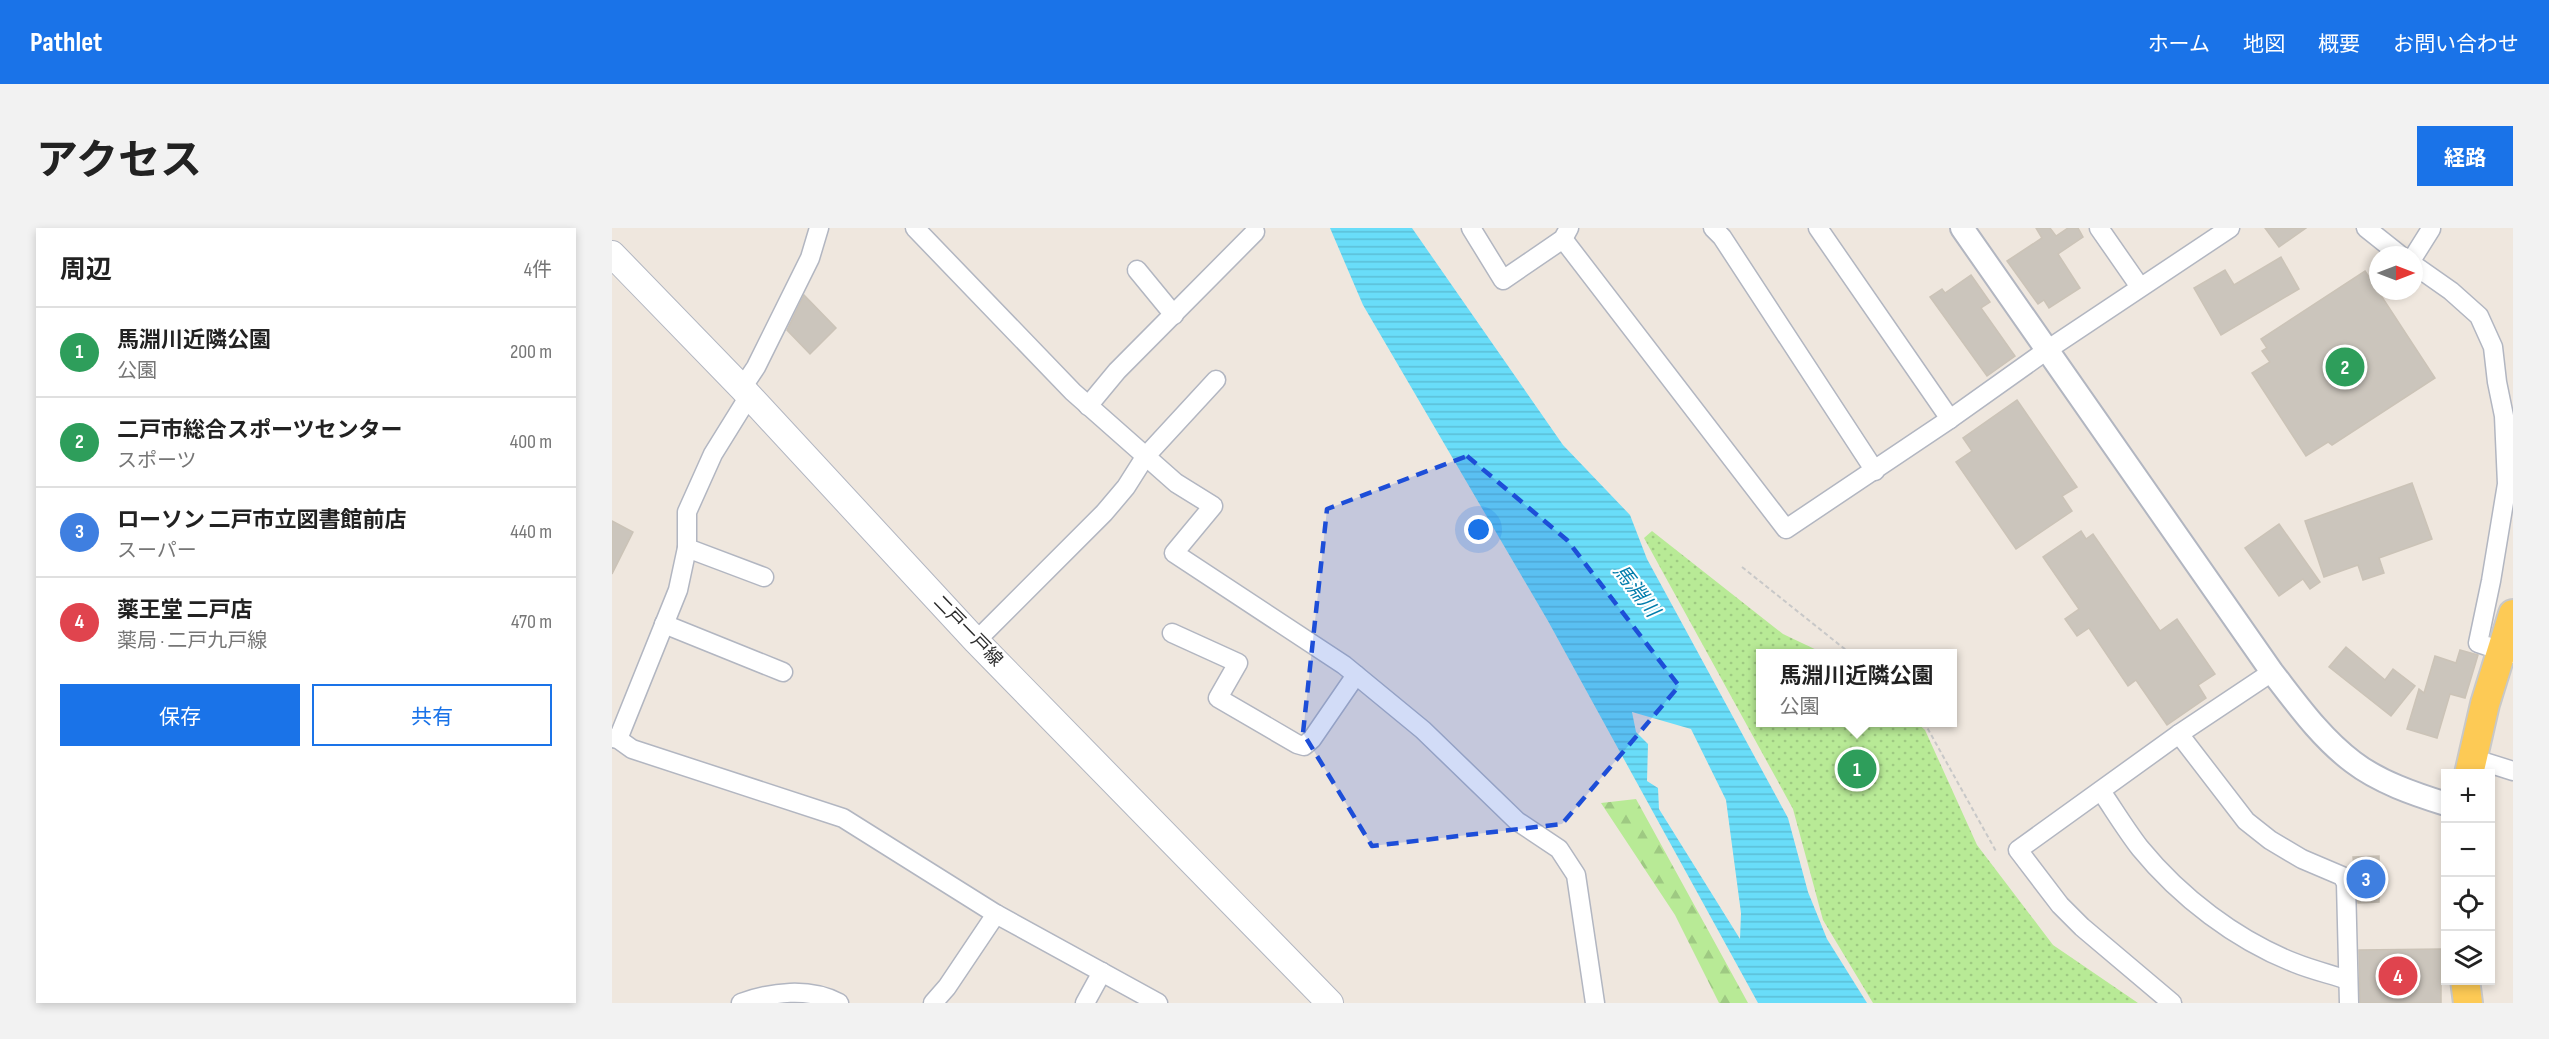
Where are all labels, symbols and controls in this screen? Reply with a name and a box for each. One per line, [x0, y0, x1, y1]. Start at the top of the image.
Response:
text: Pathlet [30, 26, 102, 59]
text: ホーム [2148, 32, 2210, 57]
text: 地図 [2243, 32, 2285, 57]
text: 概要 [2318, 32, 2360, 57]
text: お問い合わせ [2393, 32, 2519, 57]
button: 経路 [2417, 126, 2513, 186]
text: アクセス [36, 136, 202, 187]
north arrow [2369, 246, 2423, 300]
text: 周辺 [60, 255, 112, 286]
text: 4件 [524, 258, 552, 282]
text: 馬淵川近隣公園 [117, 327, 271, 354]
text: 1 [76, 340, 83, 364]
text: 200 m [510, 340, 552, 364]
pin: 2 [2326, 344, 2364, 390]
text: 公園 [117, 359, 157, 383]
text: 二戸市総合スポーツセンター [117, 417, 403, 444]
text: 2 [75, 430, 84, 454]
text: 400 m [510, 430, 552, 454]
text: スポーツ [117, 449, 197, 473]
text: ローソン 二戸市立図書館前店 [117, 507, 406, 534]
your location [1464, 515, 1493, 544]
text: 3 [75, 520, 84, 544]
text: 440 m [510, 520, 552, 544]
text: スーパー [117, 539, 197, 563]
water label: 馬淵川 [1608, 560, 1665, 624]
street label: 二戸一戸線 [929, 591, 1007, 671]
text: 薬王堂 二戸店 [117, 597, 252, 624]
text: 4 [75, 610, 84, 634]
text: 470 m [511, 610, 552, 634]
text: 薬局 · 二戸九戸線 [117, 629, 267, 653]
popup [1756, 649, 1957, 727]
text: 馬淵川近隣公園 [1779, 663, 1934, 690]
button: 保存 [60, 684, 300, 746]
button: 共有 [312, 684, 552, 746]
text: 公園 [1779, 695, 1819, 719]
pin: 1 [1838, 746, 1876, 792]
map controls [2441, 769, 2495, 985]
button: + [2441, 769, 2495, 823]
button: − [2441, 823, 2495, 877]
pin: 3 [2346, 856, 2386, 902]
button: locate [2441, 877, 2495, 931]
button: layers [2441, 931, 2495, 985]
pin: 4 [2378, 954, 2418, 999]

